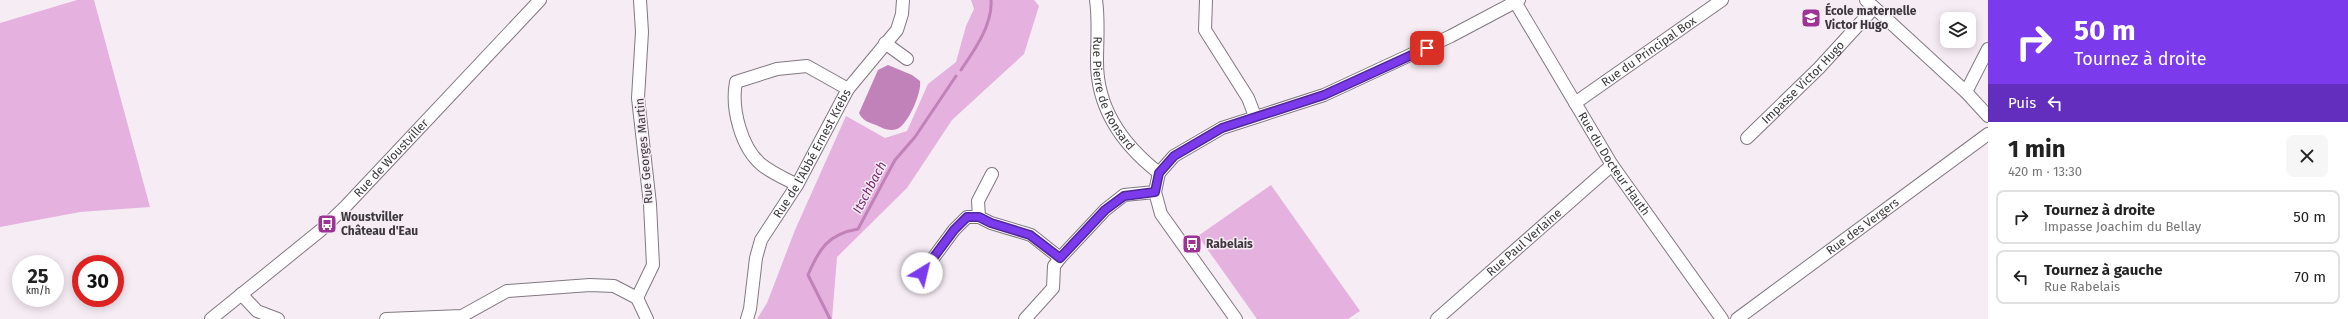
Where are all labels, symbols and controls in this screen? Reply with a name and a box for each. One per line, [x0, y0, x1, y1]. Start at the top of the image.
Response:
place label: École maternelle Victor Hugo [1824, 2, 1917, 32]
school or university icon: École maternelle Victor Hugo [1800, 7, 1822, 29]
map controls [1940, 12, 1976, 48]
button: layers [1940, 12, 1976, 48]
street label: Rue du Principal Box [1599, 13, 1699, 89]
text: 50 m [2074, 14, 2136, 47]
icon: right [2008, 16, 2060, 68]
pin [1410, 31, 1444, 65]
street label: Rue Pierre de Ronsard [1090, 36, 1138, 153]
icon: arrive [1416, 37, 1438, 59]
street label: Impasse Victor Hugo [1759, 38, 1847, 127]
text: Tournez à droite [2074, 48, 2206, 70]
street label: Rue de l'Abbé Ernest Krebs [770, 86, 854, 221]
icon: left [2044, 92, 2066, 114]
text: Puis [2008, 94, 2036, 112]
street label: Rue Georges Martin [632, 98, 656, 204]
street label: Rue du Docteur Hauth [1575, 110, 1653, 218]
street label: Rue de Woustviller [351, 116, 431, 200]
text: 1 min [2008, 135, 2066, 163]
button: close [2286, 135, 2328, 177]
water label: Itschbach [850, 159, 889, 216]
text: 420 m · 13:30 [2008, 164, 2082, 179]
street label: Rue des Vergers [1824, 195, 1902, 258]
text: Tournez à droite [2044, 201, 2155, 219]
street label: Rue Paul Verlaine [1484, 206, 1564, 279]
icon: right [2010, 206, 2032, 228]
text: 50 m [2293, 208, 2326, 226]
place label: Woustviller Château d'Eau [341, 210, 418, 238]
bus stop icon: Woustviller Château d'Eau [316, 213, 338, 235]
text: Impasse Joachim du Bellay [2044, 219, 2201, 234]
bus stop icon: Rabelais [1181, 233, 1203, 255]
place label: Rabelais [1206, 237, 1253, 251]
position arrow [901, 252, 943, 294]
speed limit sign: 30 [72, 255, 124, 307]
text: Tournez à gauche [2044, 261, 2163, 279]
text: 25 [27, 264, 49, 288]
icon: left [2010, 266, 2032, 288]
text: 70 m [2294, 268, 2326, 286]
text: Rue Rabelais [2044, 279, 2120, 294]
text: km/h [26, 285, 50, 297]

